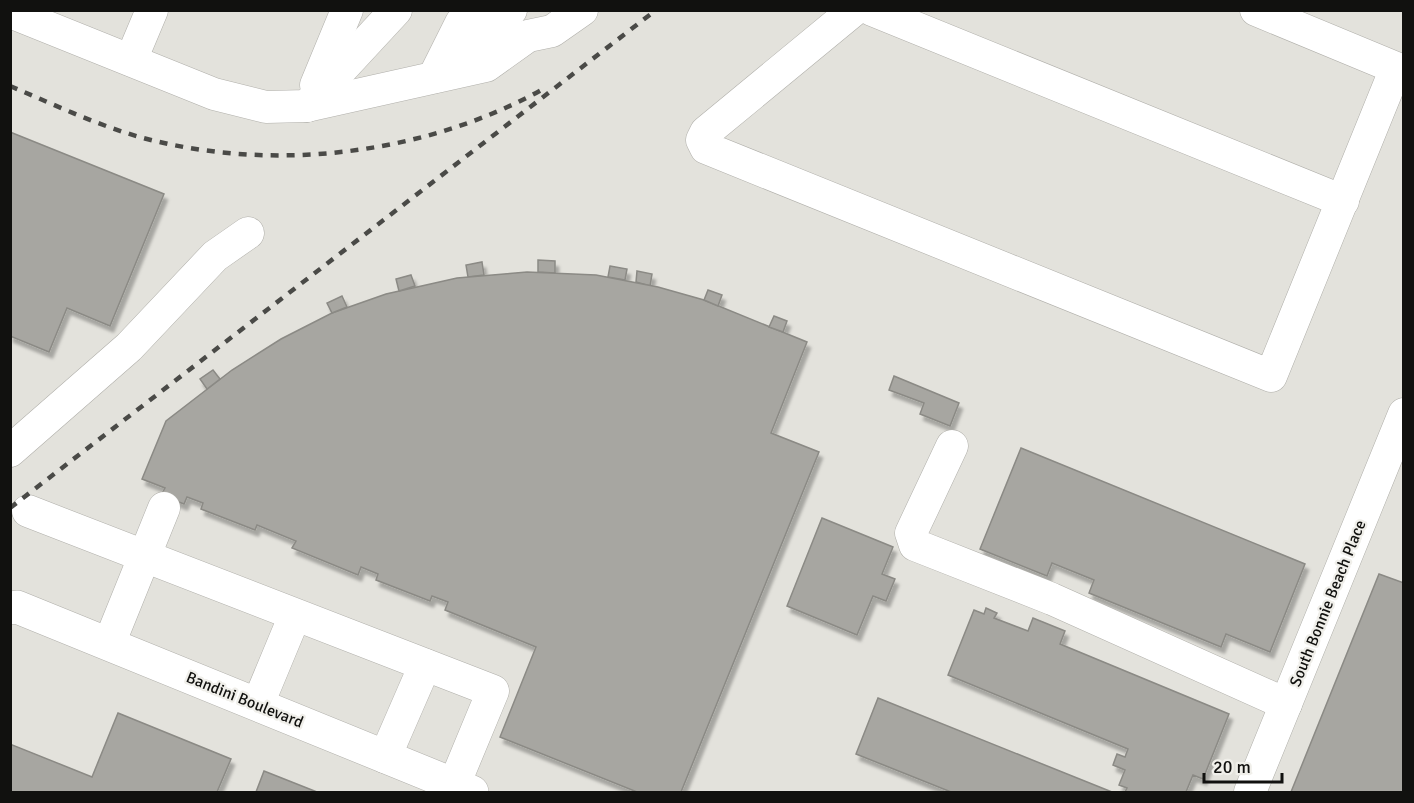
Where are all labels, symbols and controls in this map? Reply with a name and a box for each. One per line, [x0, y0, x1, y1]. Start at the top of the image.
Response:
street label: South Bonnie Beach Place [1285, 517, 1371, 690]
street label: Bandini Boulevard [183, 667, 306, 733]
scale bar [1204, 746, 1282, 784]
text: 20 m [1213, 756, 1251, 778]

